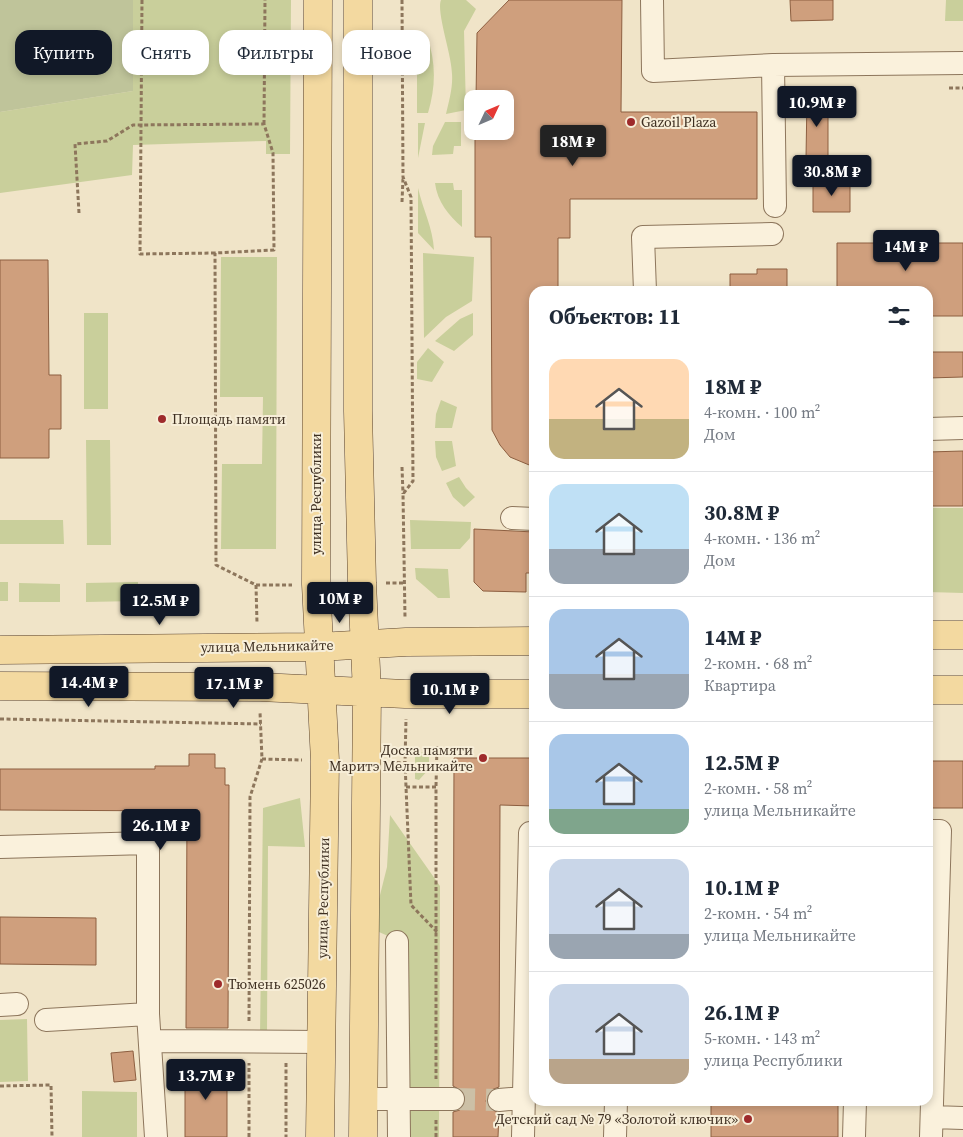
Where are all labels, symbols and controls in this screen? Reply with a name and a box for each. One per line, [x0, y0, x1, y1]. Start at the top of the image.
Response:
chip: Купить [15, 30, 112, 75]
chip: Снять [122, 30, 209, 75]
chip: Фильтры [219, 30, 332, 75]
chip: Новое [342, 30, 430, 75]
pin: 10.9M ₽ [771, 86, 863, 128]
north arrow [464, 90, 514, 140]
map controls [464, 90, 514, 140]
text: 10.9M ₽ [788, 91, 846, 113]
place label: Gazoil Plaza [641, 112, 717, 132]
marker: Gazoil Plaza [625, 116, 637, 128]
pin: 18M ₽ [538, 124, 608, 167]
text: 18M ₽ [551, 130, 595, 152]
pin: 30.8M ₽ [786, 154, 878, 197]
text: 30.8M ₽ [803, 160, 861, 182]
pin: 14M ₽ [871, 230, 941, 272]
text: 14M ₽ [884, 235, 928, 257]
text: Объектов: 11 [549, 302, 681, 331]
icon: filters [885, 302, 913, 330]
text: 18M ₽ [704, 372, 761, 401]
icon: home [589, 379, 649, 439]
text: 4-комн. · 100 m² [704, 401, 820, 423]
place label: Площадь памяти [172, 409, 286, 429]
marker: Площадь памяти [156, 413, 168, 425]
text: Дом [704, 423, 736, 445]
street label: улица Республики [306, 433, 326, 555]
text: 30.8M ₽ [704, 498, 779, 527]
icon: home [589, 504, 649, 564]
text: 4-комн. · 136 m² [704, 527, 820, 549]
text: Дом [704, 549, 736, 571]
pin: 10M ₽ [305, 582, 375, 624]
pin: 12.5M ₽ [114, 584, 206, 626]
text: 10M ₽ [318, 587, 362, 609]
text: 12.5M ₽ [131, 589, 189, 611]
text: 14M ₽ [704, 623, 761, 652]
icon: home [589, 629, 649, 689]
street label: улица Мельникайте [200, 635, 334, 657]
text: 2-комн. · 68 m² [704, 652, 812, 674]
pin: 14.4M ₽ [43, 666, 135, 708]
pin: 17.1M ₽ [188, 666, 280, 709]
text: 14.4M ₽ [60, 671, 118, 693]
text: 17.1M ₽ [205, 672, 263, 694]
pin: 10.1M ₽ [404, 672, 496, 715]
text: Квартира [704, 674, 776, 696]
text: 10.1M ₽ [421, 678, 479, 700]
place label: Доска памяти Маритэ Мельникайте [329, 740, 473, 776]
text: 12.5M ₽ [704, 748, 779, 777]
marker: Доска памяти Маритэ Мельникайте [477, 752, 489, 764]
icon: home [589, 754, 649, 814]
text: 2-комн. · 58 m² [704, 777, 812, 799]
text: улица Мельникайте [704, 799, 856, 821]
pin: 26.1M ₽ [115, 808, 207, 851]
text: 26.1M ₽ [132, 814, 190, 836]
street label: улица Республики [312, 837, 334, 959]
text: 10.1M ₽ [704, 873, 779, 902]
icon: home [589, 879, 649, 939]
text: 2-комн. · 54 m² [704, 902, 812, 924]
text: улица Мельникайте [704, 924, 856, 946]
place label: Тюмень 625026 [228, 974, 326, 994]
marker: Тюмень 625026 [212, 978, 224, 990]
text: 26.1M ₽ [704, 998, 779, 1027]
icon: home [589, 1004, 649, 1064]
text: 5-комн. · 143 m² [704, 1027, 820, 1049]
text: улица Республики [704, 1049, 843, 1071]
pin: 13.7M ₽ [160, 1058, 252, 1101]
text: 13.7M ₽ [177, 1064, 235, 1086]
place label: Детский сад № 79 «Золотой ключик» [495, 1109, 738, 1129]
marker: Детский сад № 79 «Золотой ключик» [742, 1113, 754, 1125]

